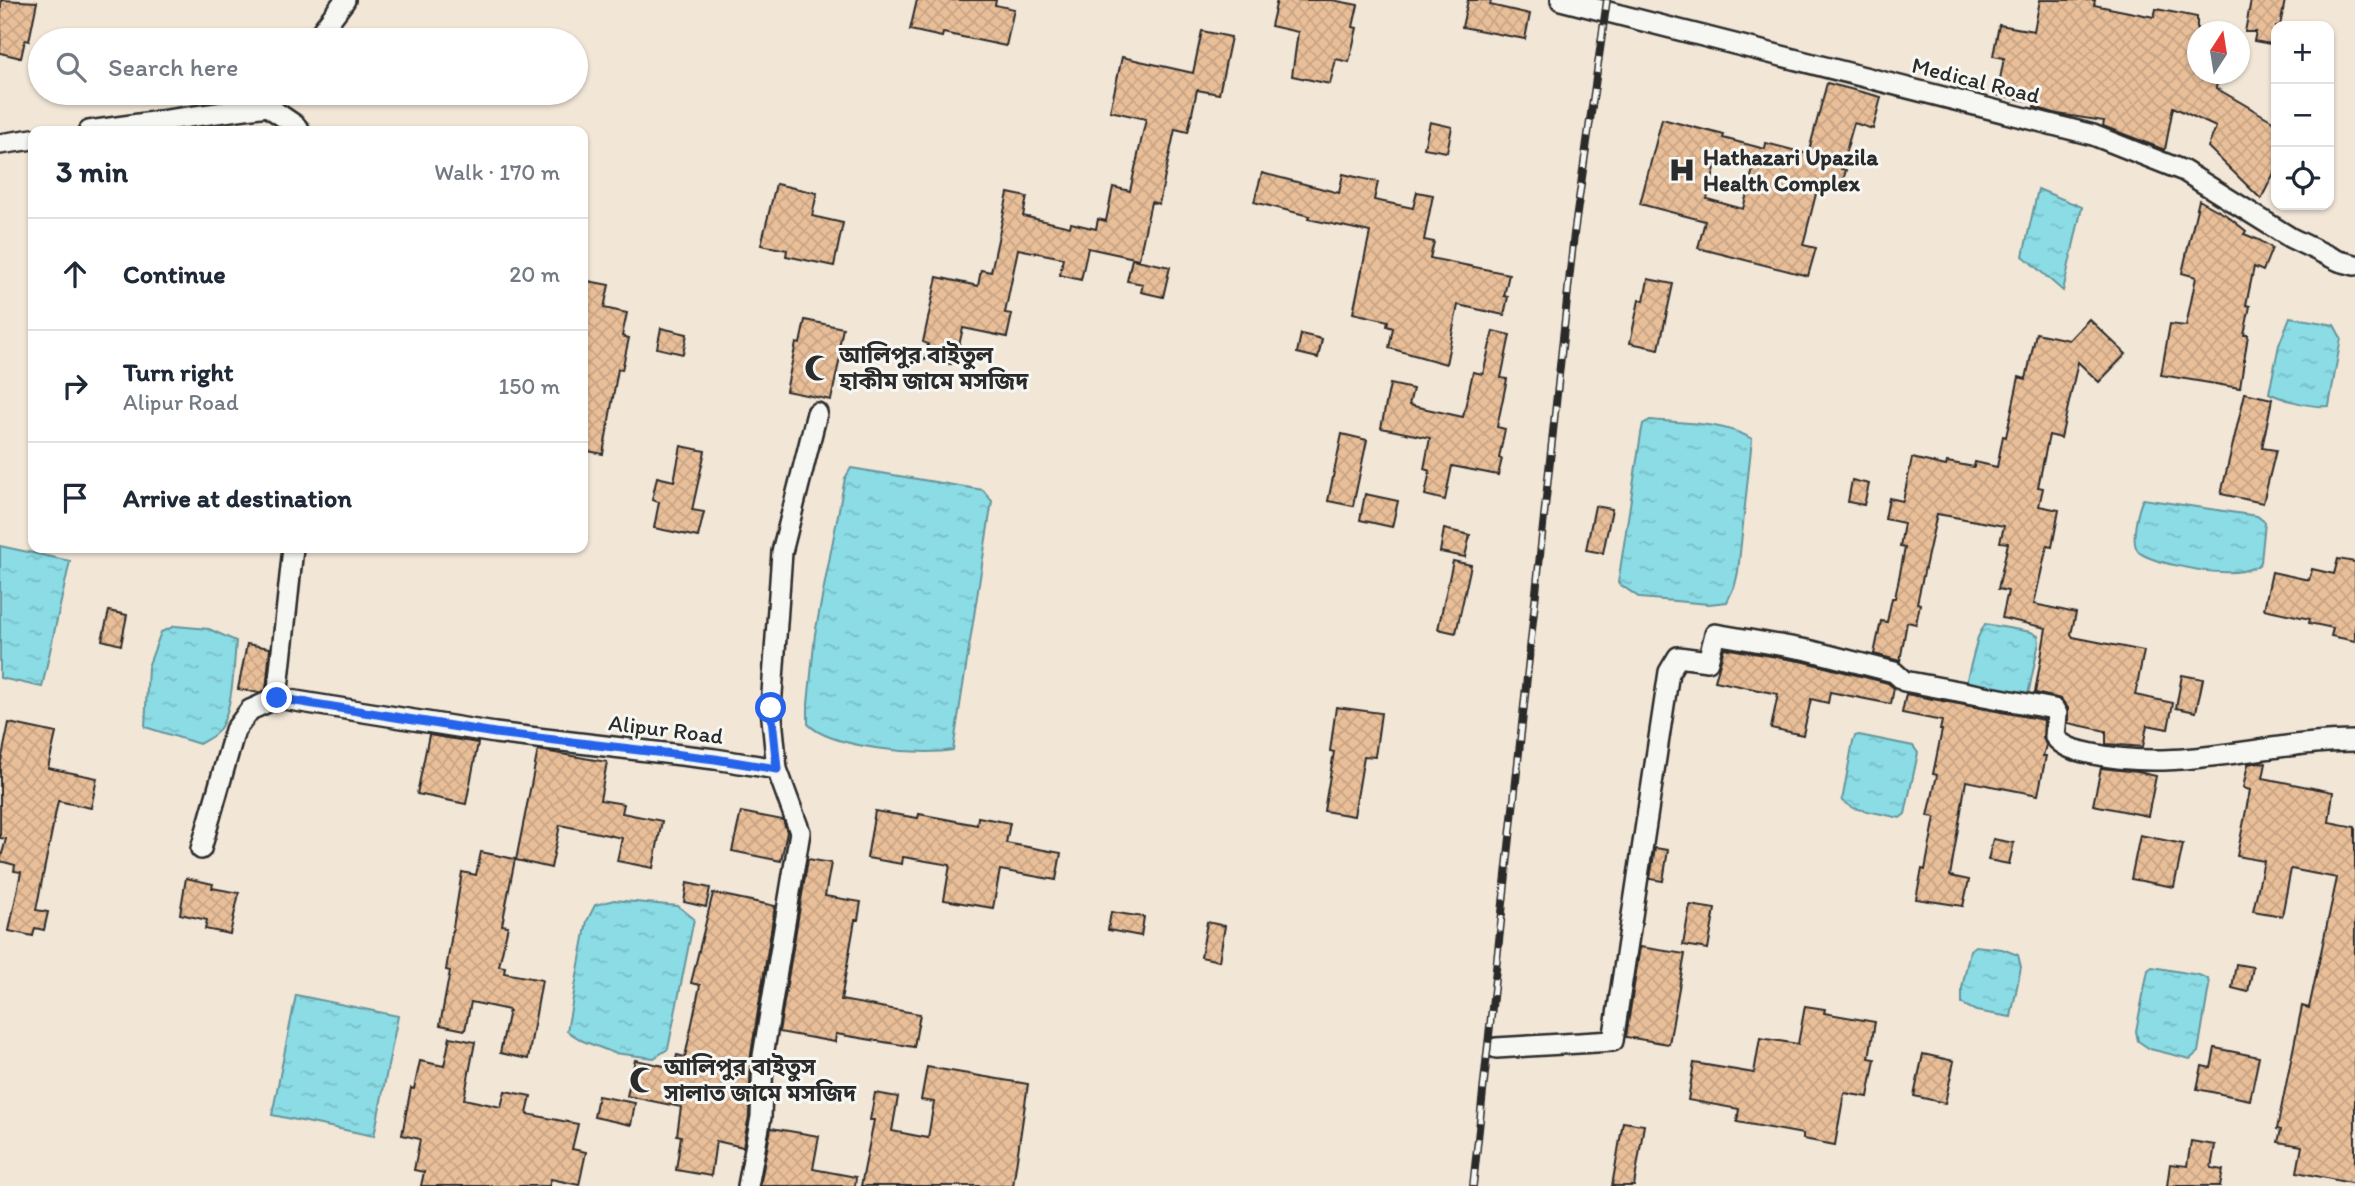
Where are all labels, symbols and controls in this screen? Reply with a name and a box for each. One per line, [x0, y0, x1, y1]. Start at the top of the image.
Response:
north arrow [2187, 21, 2250, 84]
map controls [2271, 21, 2334, 210]
button: + [2271, 21, 2334, 84]
search box [28, 28, 588, 105]
icon: search [52, 48, 90, 86]
text: Search here [108, 51, 238, 83]
street label: Medical Road [1909, 51, 2043, 110]
button: − [2271, 84, 2334, 147]
place label: Hathazari Upazila Health Complex [1703, 143, 1879, 197]
button: locate [2271, 147, 2334, 210]
text: 3 min [56, 153, 128, 190]
hospital icon: Hathazari Upazila Health Complex [1667, 155, 1697, 185]
text: Walk · 170 m [434, 158, 560, 186]
icon: ahead [56, 255, 94, 293]
text: Continue [123, 258, 226, 290]
text: 20 m [509, 260, 560, 288]
place label: আলিপুর বাইতুল হাকীম জামে মসজিদ [838, 341, 1029, 395]
mosque icon: আলিপুর বাইতুল হাকীম জামে মসজিদ [803, 353, 833, 383]
text: Turn right [123, 356, 234, 388]
icon: right [56, 367, 94, 405]
text: 150 m [499, 372, 560, 400]
text: Alipur Road [123, 388, 239, 416]
icon: arrive [56, 479, 94, 517]
text: Arrive at destination [123, 482, 352, 514]
route end [261, 682, 292, 713]
route start [755, 692, 786, 723]
street label: Alipur Road [607, 708, 725, 750]
place label: আলিপুর বাইতুস সালাত জামে মসজিদ [663, 1053, 857, 1107]
mosque icon: আলিপুর বাইতুস সালাত জামে মসজিদ [628, 1065, 658, 1095]

